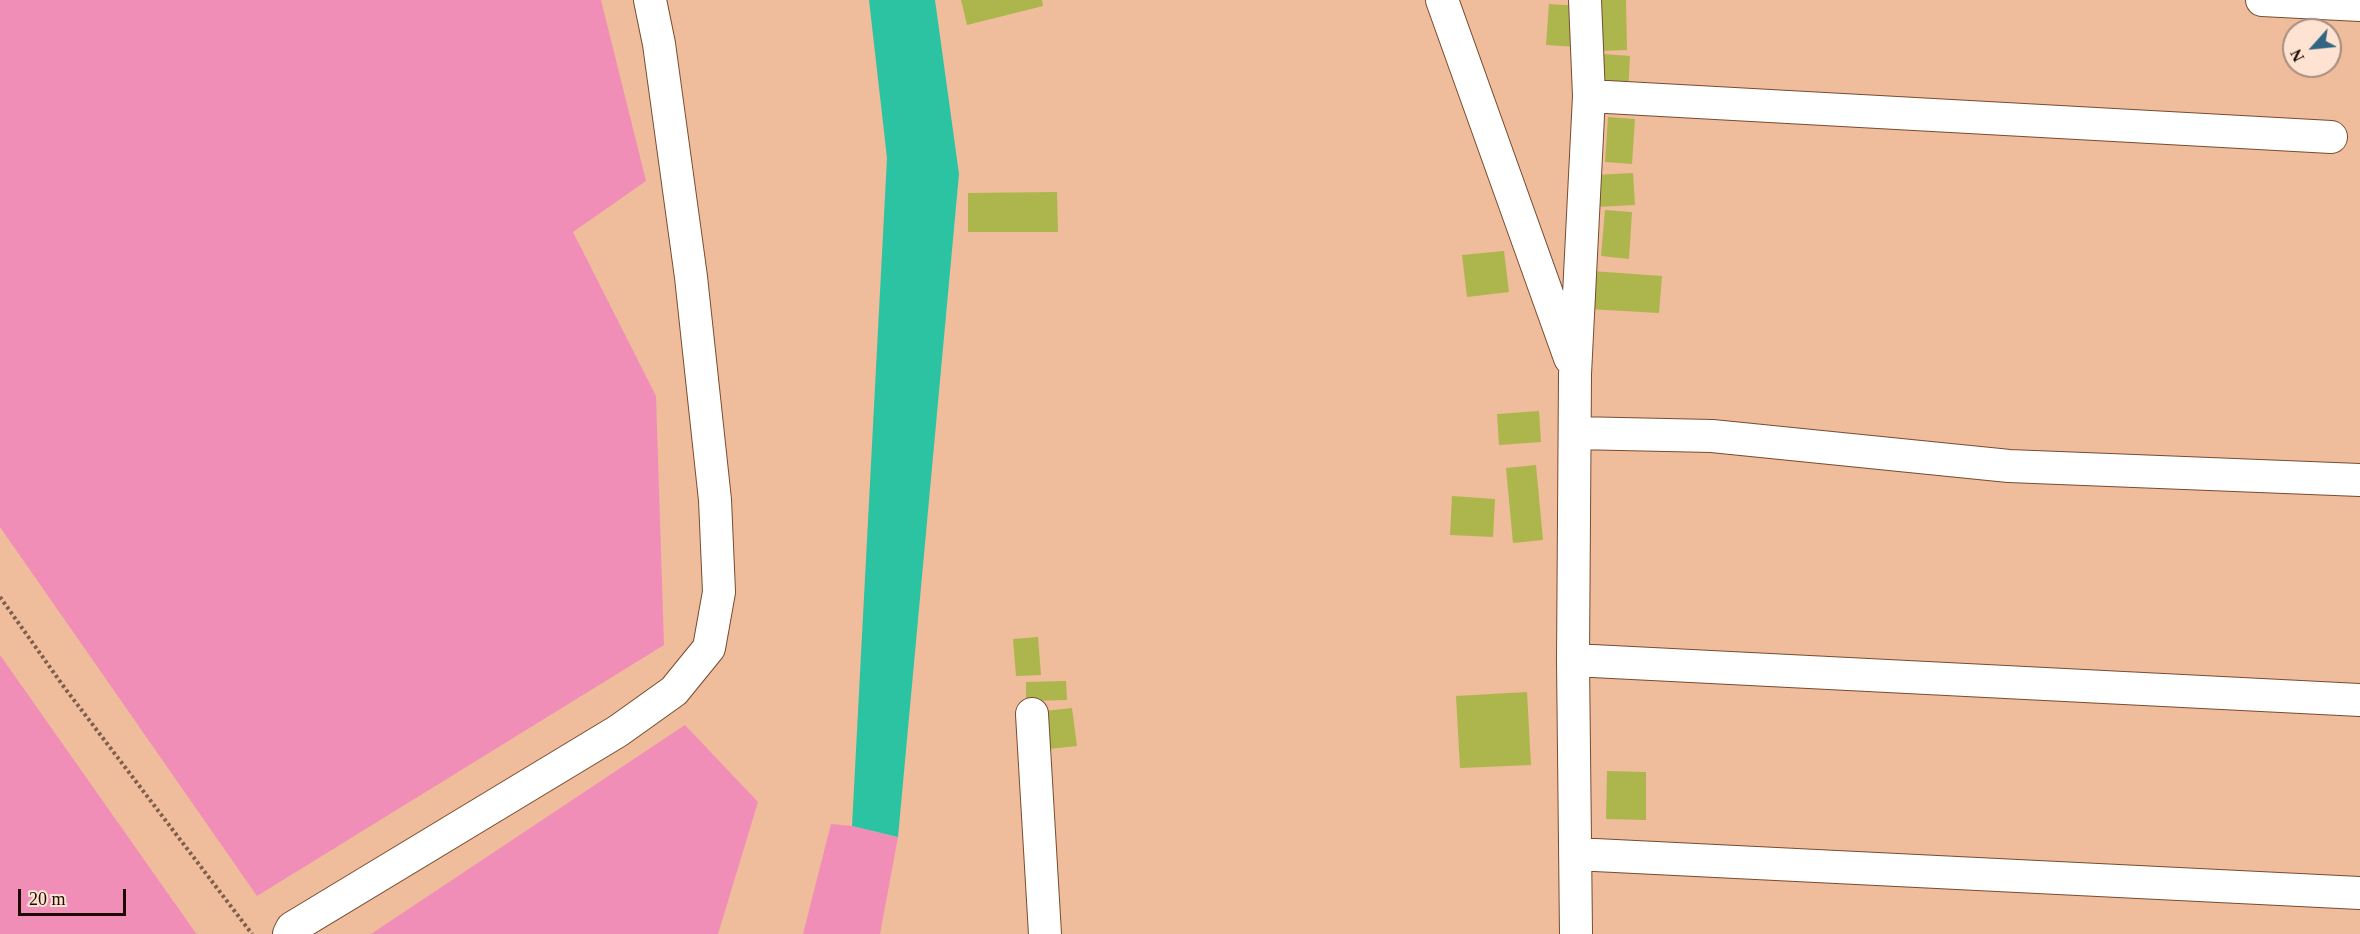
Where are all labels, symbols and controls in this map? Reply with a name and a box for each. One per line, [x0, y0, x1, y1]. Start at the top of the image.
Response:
north arrow [2282, 18, 2342, 78]
text: N [2287, 46, 2307, 65]
scale bar [21, 877, 129, 915]
text: 20 m [29, 889, 66, 909]

